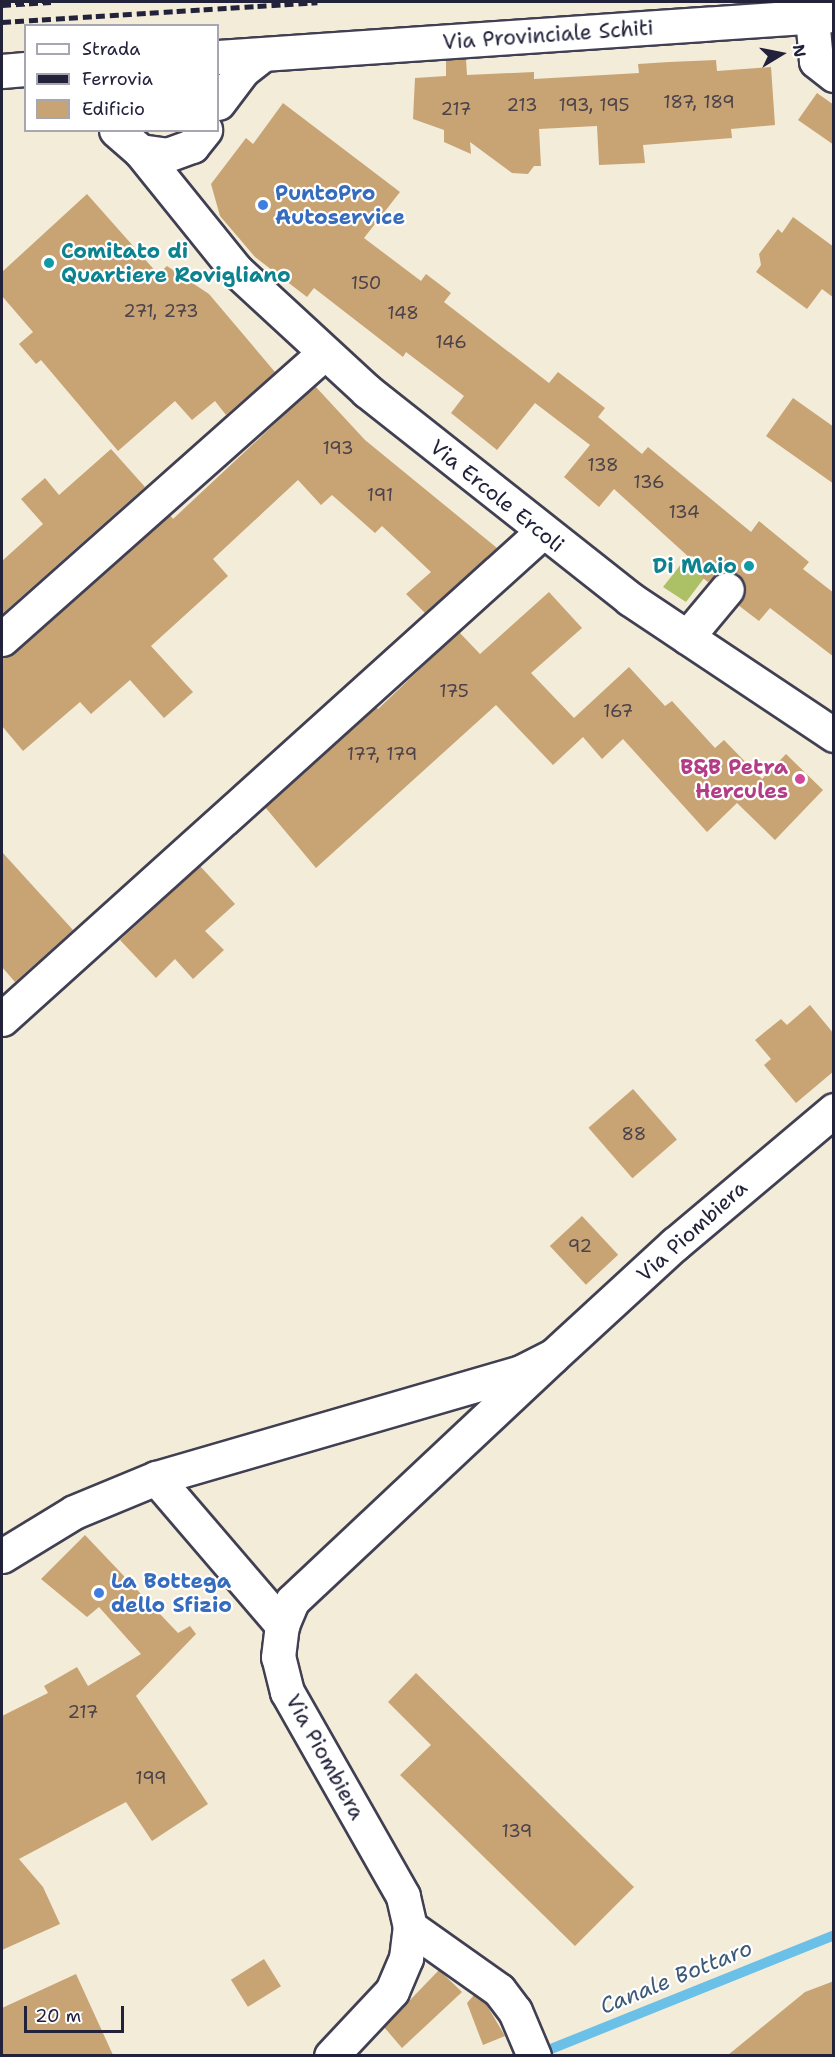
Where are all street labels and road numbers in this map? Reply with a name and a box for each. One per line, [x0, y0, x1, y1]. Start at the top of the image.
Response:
street label: Via Provinciale Schiti [442, 15, 654, 55]
street label: Via Ercole Ercoli [425, 434, 569, 558]
street label: Via Piombiera [632, 1175, 752, 1287]
street label: Via Piombiera [280, 1690, 370, 1824]

